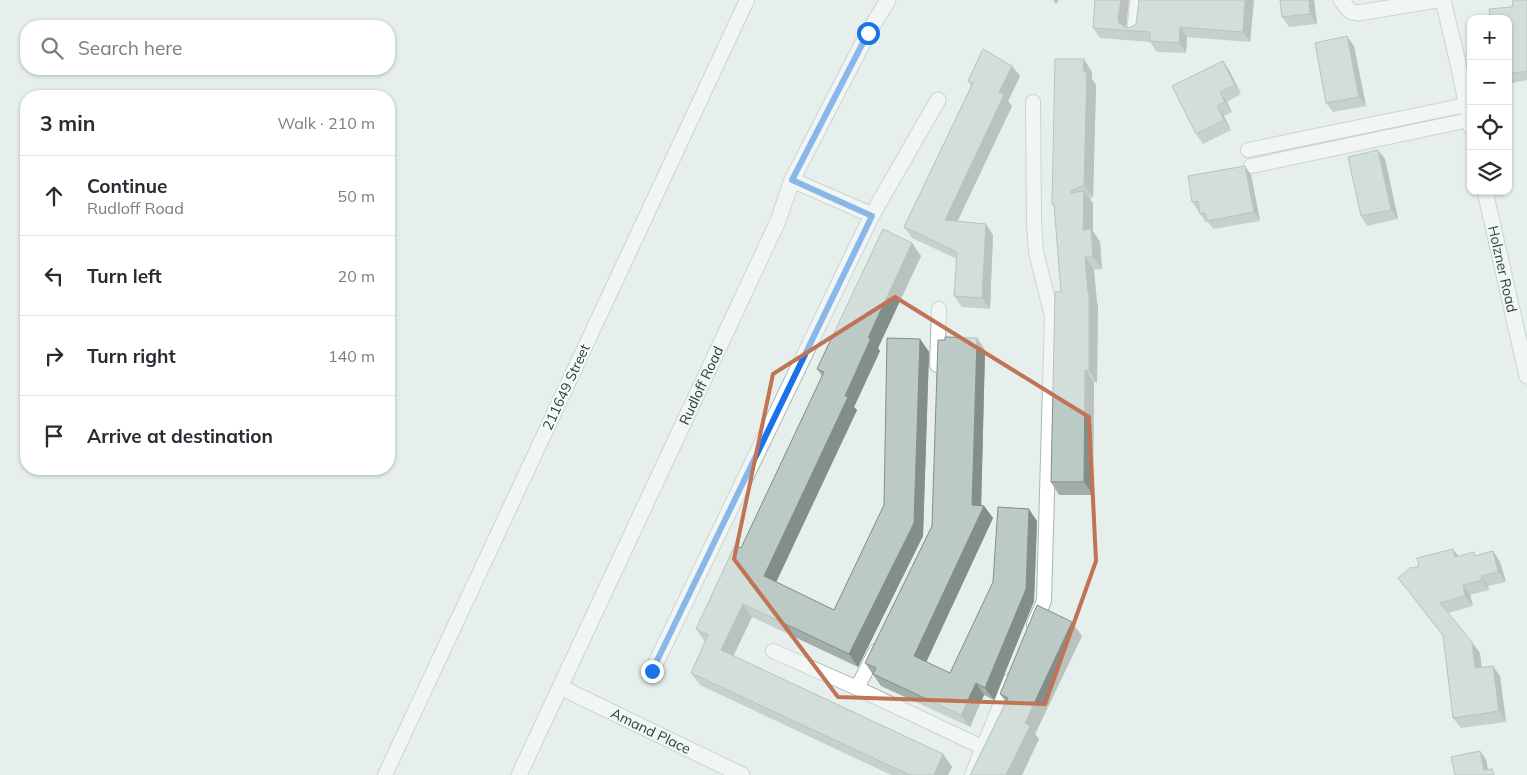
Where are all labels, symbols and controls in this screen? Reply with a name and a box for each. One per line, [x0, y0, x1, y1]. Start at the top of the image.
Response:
map controls [1467, 15, 1512, 195]
button: + [1467, 15, 1512, 60]
search box [20, 20, 395, 75]
route start [857, 22, 880, 45]
icon: search [38, 34, 66, 62]
text: Search here [78, 36, 182, 60]
button: − [1467, 60, 1512, 105]
button: locate [1467, 105, 1512, 150]
text: 3 min [40, 110, 95, 136]
text: Walk · 210 m [277, 113, 375, 133]
button: layers [1467, 150, 1512, 195]
text: Continue [87, 174, 167, 198]
icon: ahead [40, 182, 68, 210]
text: 50 m [338, 186, 375, 206]
text: Rudloff Road [87, 198, 184, 218]
street label: Holzner Road [1484, 224, 1521, 314]
icon: left [40, 262, 68, 290]
text: Turn left [87, 264, 162, 288]
text: 20 m [338, 266, 375, 286]
street label: 211649 Street [538, 341, 594, 433]
icon: right [40, 342, 68, 370]
street label: Rudloff Road [675, 343, 727, 428]
text: Turn right [87, 344, 176, 368]
text: 140 m [328, 346, 375, 366]
icon: arrive [40, 422, 68, 450]
text: Arrive at destination [87, 424, 273, 448]
route end [641, 660, 664, 683]
street label: Amand Place [608, 704, 694, 758]

